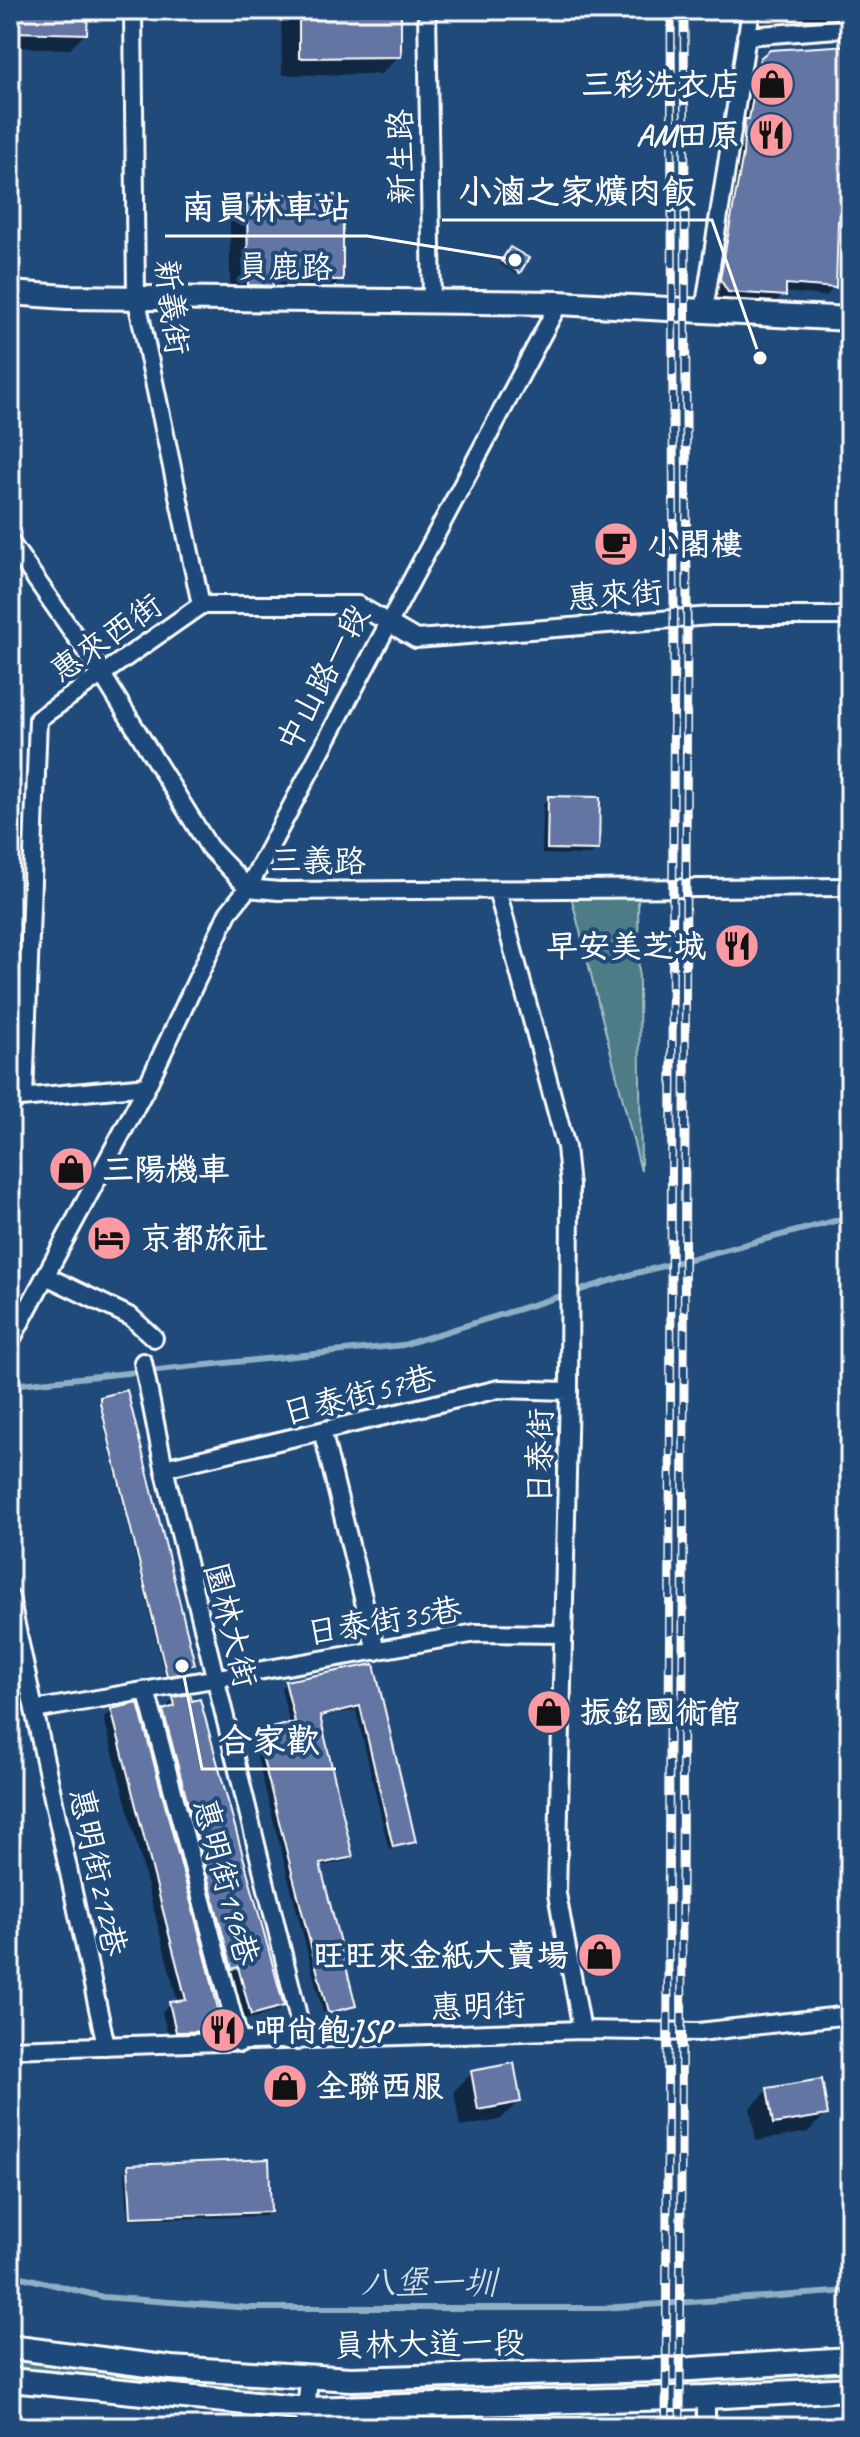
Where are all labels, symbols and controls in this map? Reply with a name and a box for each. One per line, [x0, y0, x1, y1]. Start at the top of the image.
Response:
shop icon: 三彩洗衣店 [748, 60, 796, 108]
place label: 三彩洗衣店 [581, 64, 741, 105]
street label: 新生路 [380, 109, 422, 205]
restaurant icon: AM田原 [747, 111, 795, 159]
place label: AM田原 [636, 115, 740, 156]
callout: 小滷之家爌肉飯 [442, 162, 712, 220]
text: 小滷之家爌肉飯 [458, 170, 696, 213]
callout: 南員林車站 [165, 178, 367, 236]
text: 南員林車站 [181, 186, 351, 229]
street label: 員鹿路 [237, 246, 333, 288]
street label: 新義街 [146, 257, 198, 357]
cafe icon: 小閣樓 [592, 520, 640, 568]
place label: 小閣樓 [647, 524, 743, 565]
street label: 惠來街 [566, 571, 664, 619]
street label: 惠來西街 [42, 584, 170, 692]
street label: 中山路一段 [267, 598, 379, 758]
street label: 三義路 [270, 840, 366, 882]
restaurant icon: 早安美芝城 [713, 922, 761, 970]
place label: 早安美芝城 [546, 926, 706, 967]
shop icon: 三陽機車 [47, 1145, 95, 1193]
place label: 三陽機車 [102, 1149, 230, 1190]
hotel icon: 京都旅社 [85, 1214, 133, 1262]
place label: 京都旅社 [140, 1218, 268, 1259]
street label: 日泰街57巷 [278, 1356, 440, 1434]
street label: 日泰街 [519, 1408, 561, 1504]
street label: 園林大街 [196, 1558, 266, 1692]
street label: 日泰街35巷 [303, 1588, 465, 1654]
shop icon: 振銘國術館 [525, 1688, 573, 1736]
place label: 振銘國術館 [580, 1692, 740, 1733]
callout: 合家歡 [202, 1711, 336, 1769]
text: 合家歡 [218, 1719, 320, 1762]
street label: 惠明街212巷 [60, 1784, 136, 1960]
street label: 惠明街196巷 [184, 1794, 268, 1970]
shop icon: 旺旺來金紙大賣場 [576, 1931, 624, 1979]
place label: 旺旺來金紙大賣場 [313, 1935, 569, 1976]
street label: 惠明街 [429, 1984, 527, 2028]
restaurant icon: 呷尚飽JSP [199, 2006, 247, 2054]
place label: 呷尚飽JSP [254, 2010, 395, 2051]
shop icon: 全聯西服 [261, 2062, 309, 2110]
place label: 全聯西服 [316, 2066, 444, 2107]
water label: 八堡一圳 [361, 2261, 500, 2304]
street label: 員林大道一段 [333, 2322, 525, 2366]

